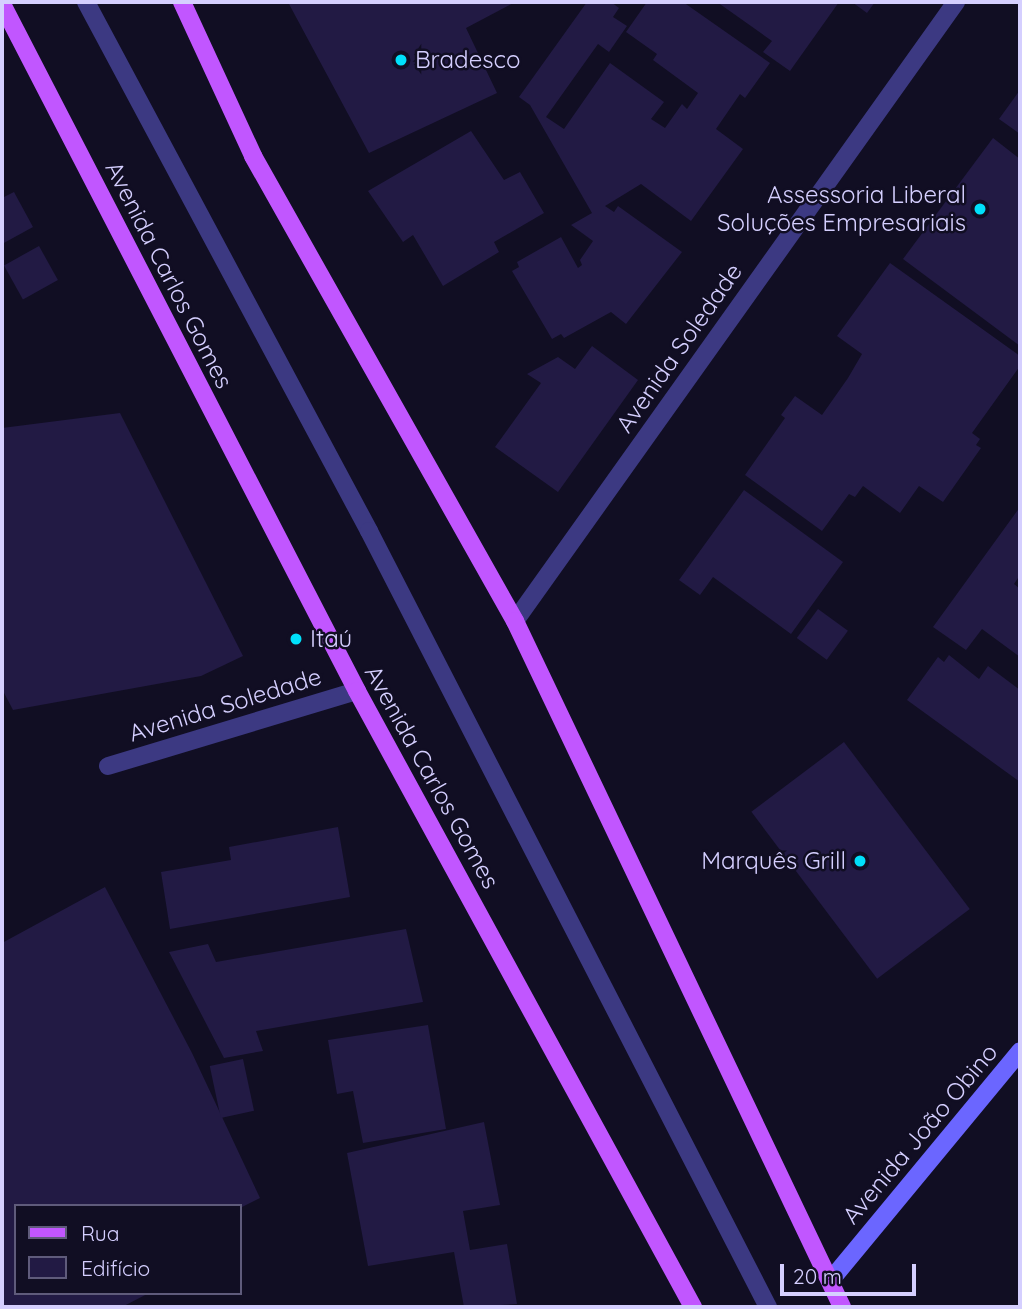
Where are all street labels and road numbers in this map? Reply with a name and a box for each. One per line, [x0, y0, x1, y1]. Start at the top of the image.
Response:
street label: Avenida Carlos Gomes [99, 157, 239, 393]
street label: Avenida Soledade [610, 258, 748, 438]
street label: Avenida Carlos Gomes [359, 660, 505, 894]
street label: Avenida Soledade [125, 662, 325, 748]
street label: Avenida João Obino [836, 1038, 1004, 1230]

